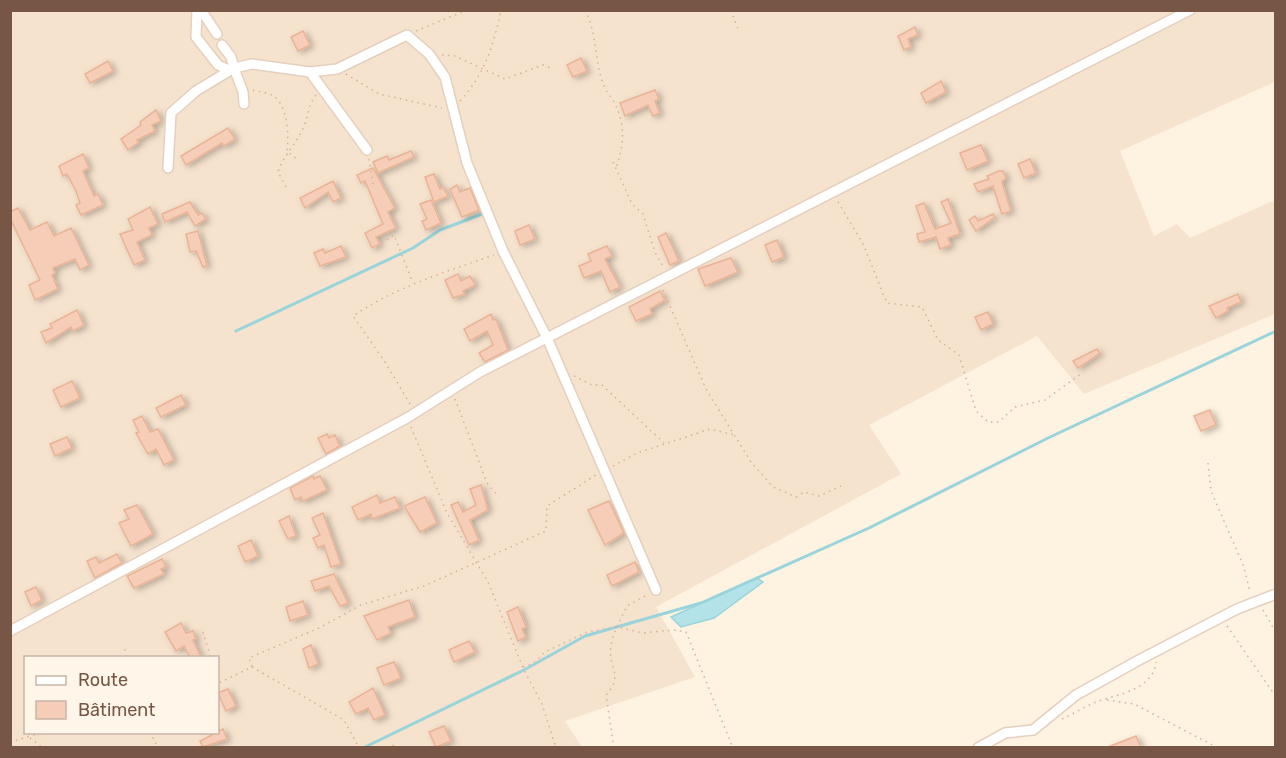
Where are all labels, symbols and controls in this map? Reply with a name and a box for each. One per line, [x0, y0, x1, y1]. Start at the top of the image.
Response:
legend [24, 656, 219, 734]
text: Route [78, 669, 128, 691]
text: Bâtiment [78, 699, 155, 721]

